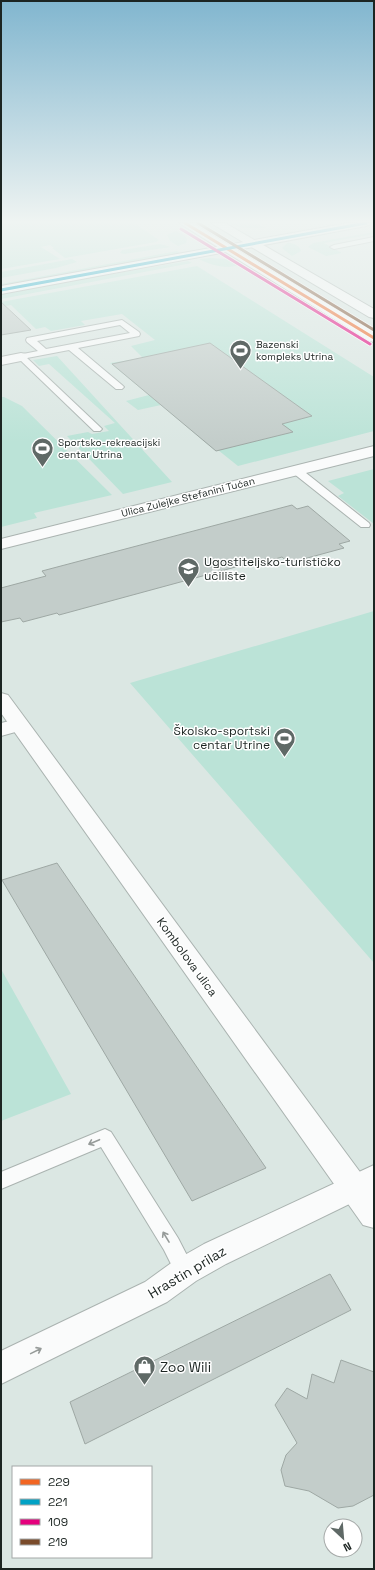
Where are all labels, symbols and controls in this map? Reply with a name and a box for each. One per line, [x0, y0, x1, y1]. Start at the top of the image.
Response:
sports icon: Bazenski kompleks Utrina [228, 337, 254, 370]
place label: Bazenski kompleks Utrina [256, 338, 333, 363]
sports icon: Sportsko-rekreacijski centar Utrina [30, 435, 56, 468]
place label: Sportsko-rekreacijski centar Utrina [58, 436, 160, 461]
street label: Ulica Zulejke Stefanini Tućan [120, 474, 256, 520]
place label: Ugostiteljsko-turističko učilište [204, 554, 341, 584]
school or university icon: Ugostiteljsko-turističko učilište [175, 556, 201, 589]
place label: Školsko-sportski centar Utrine [174, 723, 270, 753]
sports icon: Školsko-sportski centar Utrine [272, 725, 298, 758]
street label: Kombolova ulica [153, 914, 221, 1000]
one-way arrow [88, 1138, 100, 1146]
one-way arrow [162, 1232, 170, 1243]
street label: Hrastin prilaz [145, 1242, 229, 1302]
one-way arrow [30, 1346, 42, 1354]
shop icon: Zoo Wili [131, 1354, 157, 1387]
place label: Zoo Wili [160, 1358, 211, 1376]
legend [12, 1466, 152, 1558]
text: 229 [48, 1474, 70, 1490]
text: 221 [48, 1494, 68, 1510]
text: 109 [48, 1514, 68, 1530]
north arrow [323, 1518, 363, 1558]
text: 219 [48, 1534, 68, 1550]
text: N [341, 1539, 354, 1555]

